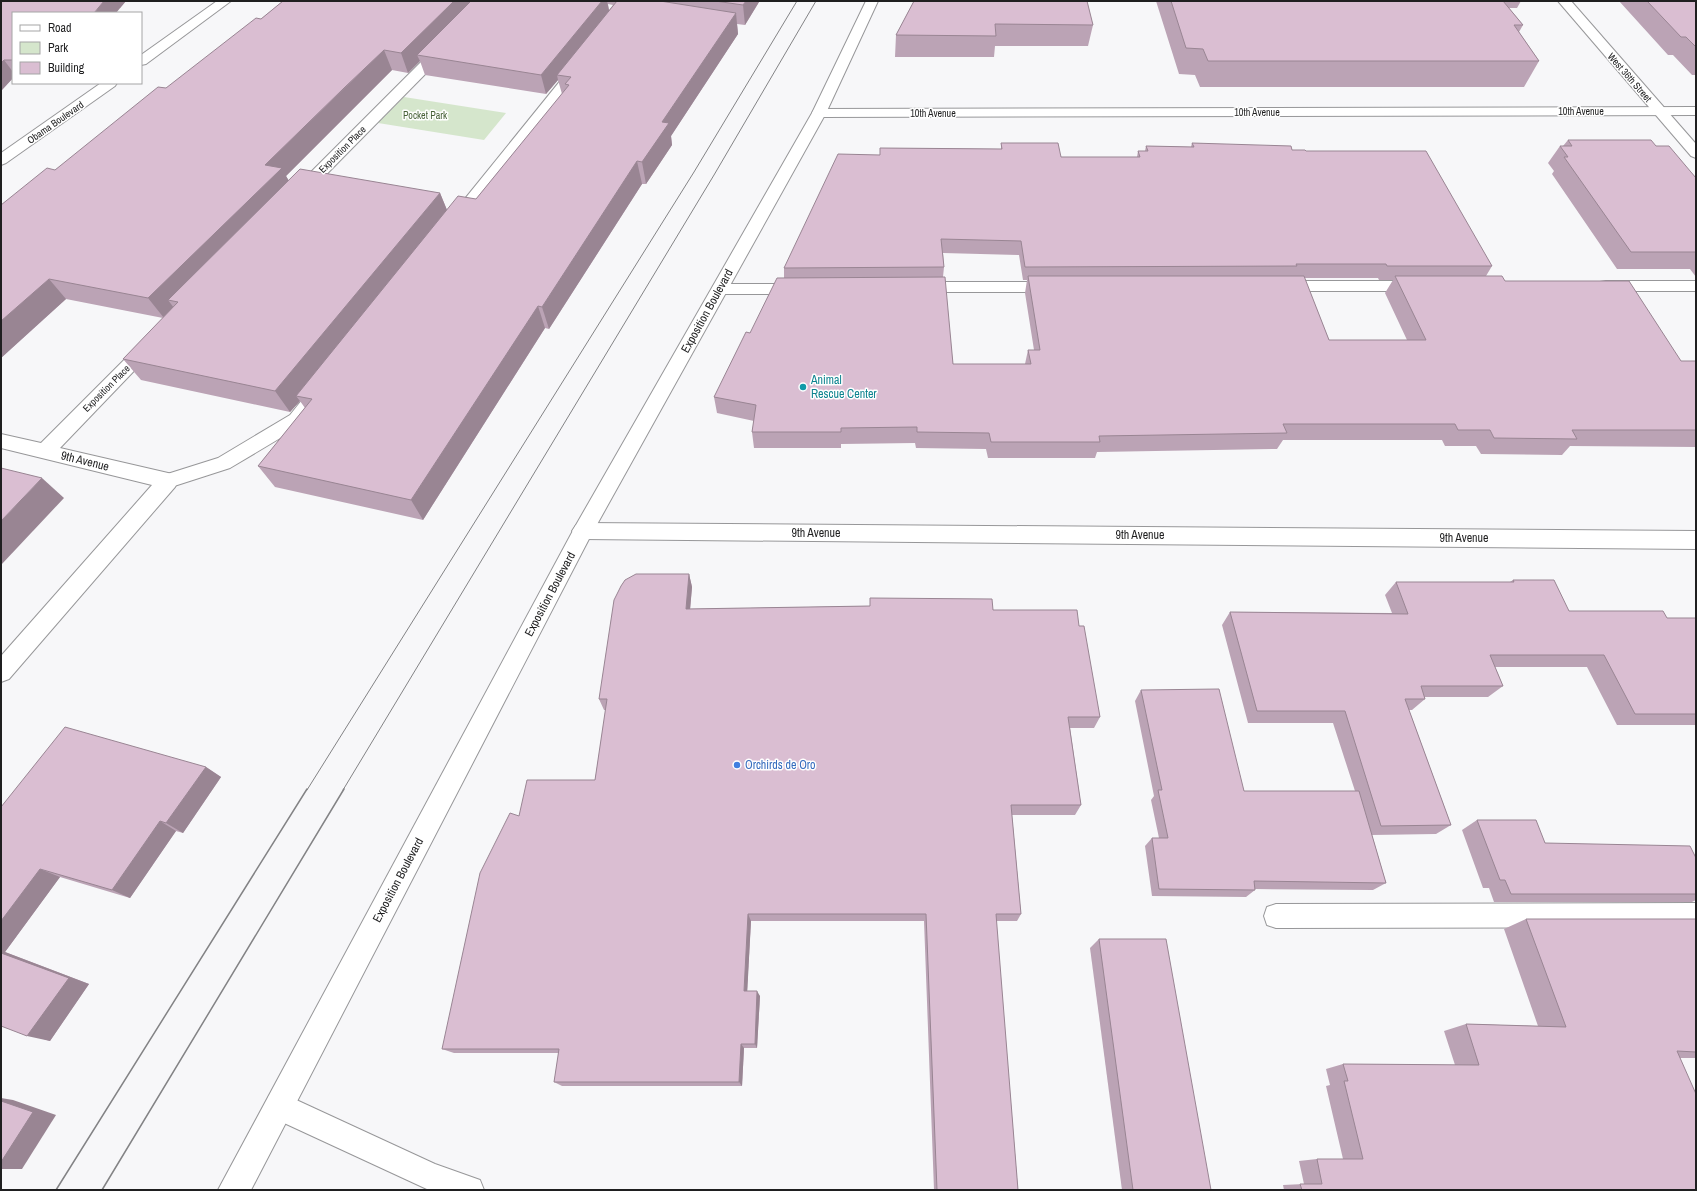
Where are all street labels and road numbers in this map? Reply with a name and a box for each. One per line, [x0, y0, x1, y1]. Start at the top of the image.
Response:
street label: West 36th Street [1605, 50, 1655, 105]
street label: Obama Boulevard [24, 98, 86, 147]
street label: 10th Avenue [1558, 105, 1604, 118]
street label: 10th Avenue [1234, 106, 1280, 119]
street label: 10th Avenue [910, 107, 956, 120]
street label: Exposition Place [316, 123, 369, 176]
street label: Exposition Boulevard [677, 266, 737, 356]
street label: Exposition Place [80, 362, 133, 415]
street label: 9th Avenue [59, 447, 111, 475]
street label: 9th Avenue [791, 525, 841, 541]
street label: 9th Avenue [1115, 527, 1165, 543]
street label: 9th Avenue [1439, 530, 1489, 546]
street label: Exposition Boulevard [521, 549, 579, 639]
street label: Exposition Boulevard [369, 835, 427, 925]

